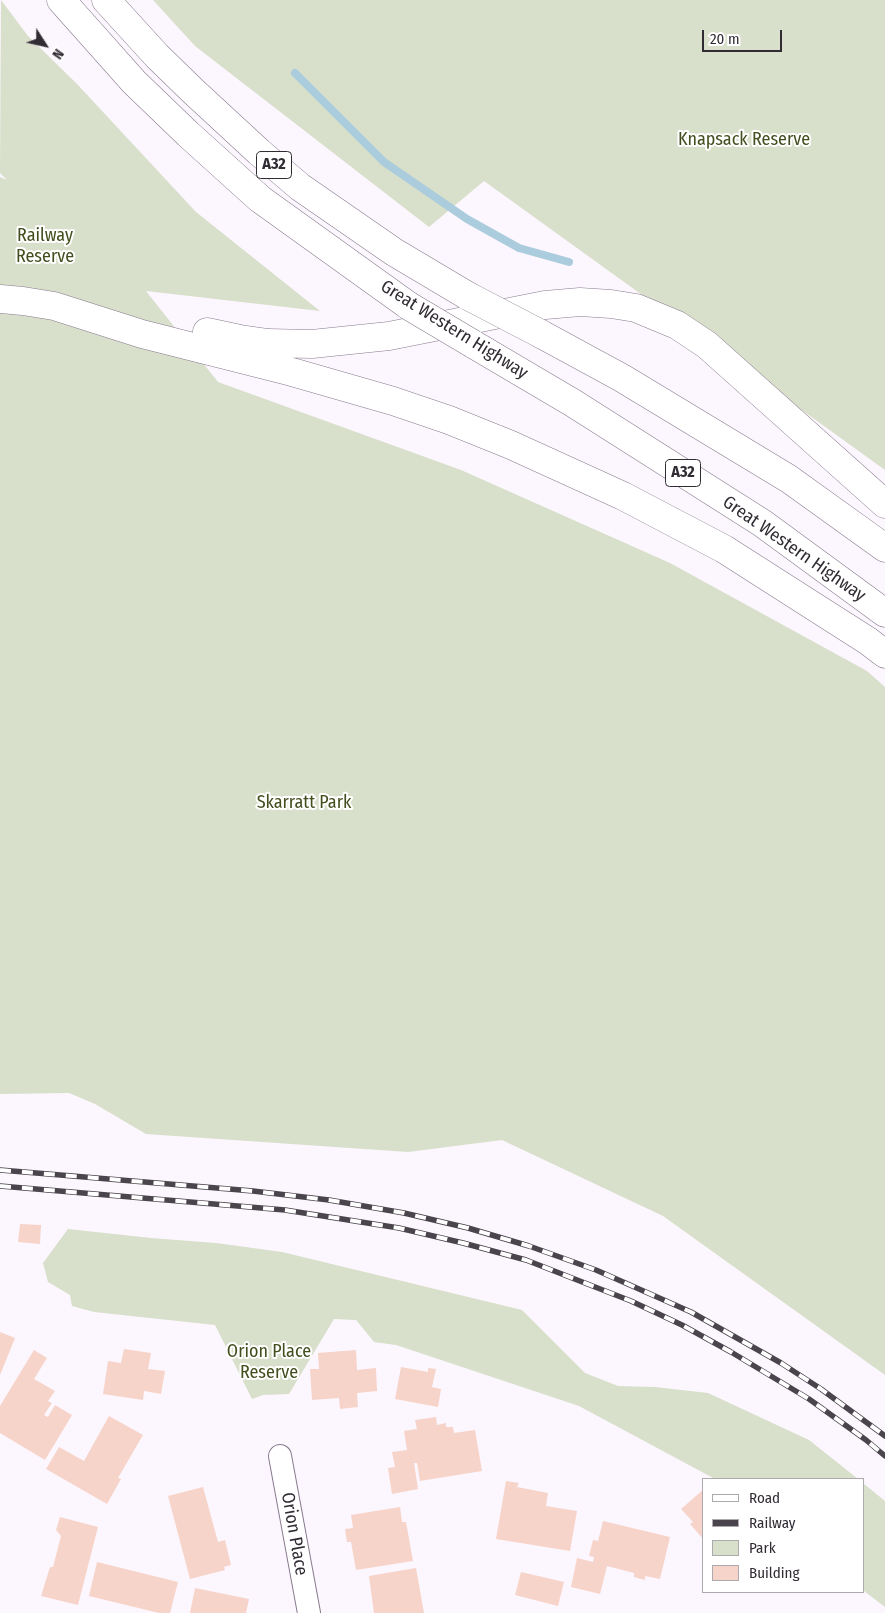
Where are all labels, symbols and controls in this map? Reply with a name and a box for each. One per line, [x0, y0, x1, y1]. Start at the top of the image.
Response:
north arrow [20, 20, 70, 70]
scale bar [705, 20, 785, 52]
text: 20 m [710, 30, 740, 48]
text: N [48, 46, 67, 62]
park label: Knapsack Reserve [678, 129, 810, 151]
road number: A32 [256, 152, 292, 178]
park label: Railway Reserve [16, 225, 74, 268]
street label: Great Western Highway [376, 276, 532, 384]
road number: A32 [666, 459, 700, 486]
street label: Great Western Highway [718, 491, 870, 607]
park label: Skarratt Park [257, 792, 351, 814]
park label: Orion Place Reserve [227, 1341, 311, 1384]
legend [702, 1478, 865, 1593]
text: Road [749, 1489, 780, 1507]
street label: Orion Place [276, 1491, 312, 1577]
text: Railway [749, 1514, 796, 1532]
text: Park [749, 1539, 776, 1557]
text: Building [749, 1564, 800, 1582]

